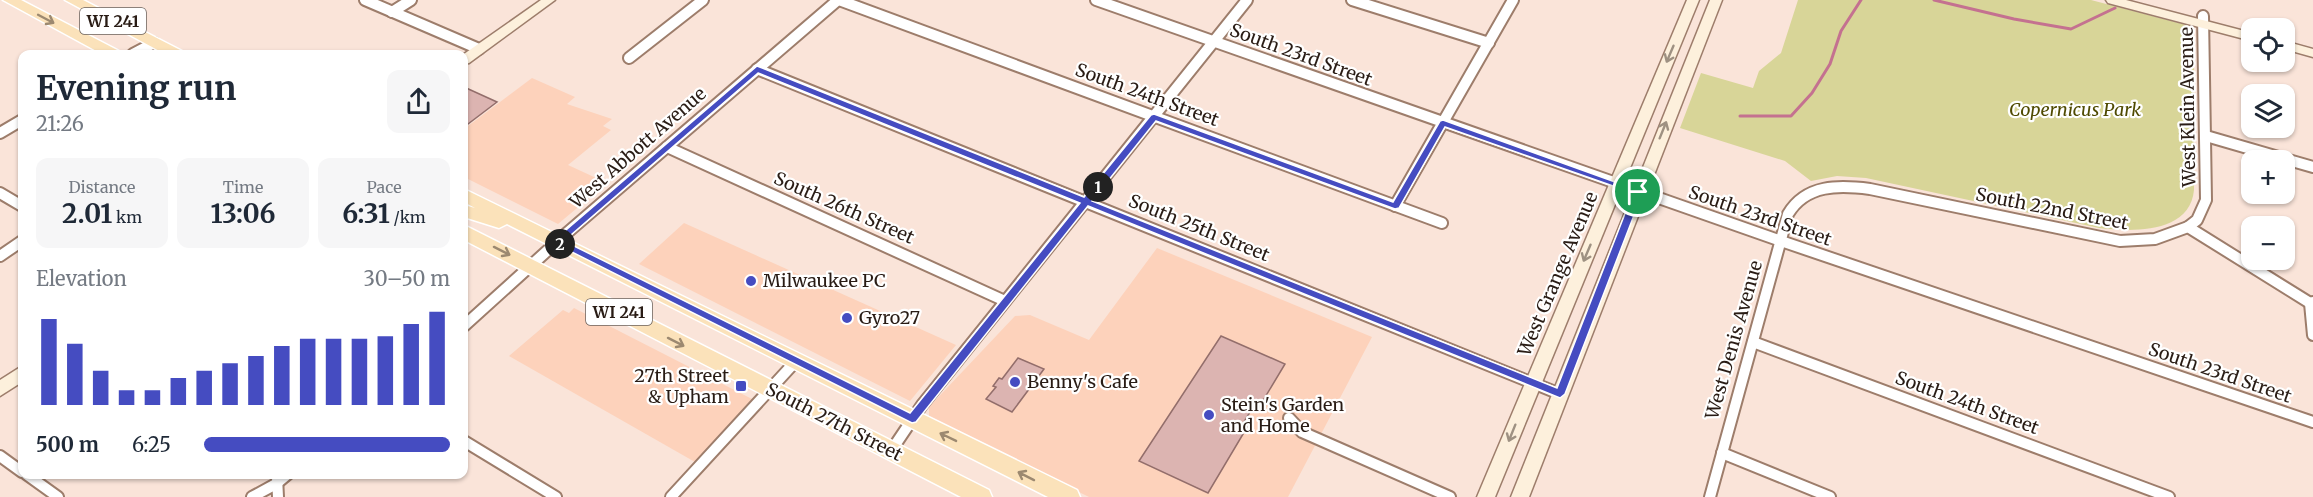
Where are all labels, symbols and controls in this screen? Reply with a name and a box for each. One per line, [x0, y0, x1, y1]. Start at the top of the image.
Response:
road number: WI 241 [80, 8, 146, 34]
one-way arrow [37, 14, 55, 25]
street label: South 23rd Street [1227, 18, 1375, 91]
map controls [2241, 18, 2295, 270]
button: locate [2241, 18, 2295, 72]
street label: West Klein Avenue [2175, 27, 2200, 188]
one-way arrow [1664, 45, 1675, 63]
street label: South 24th Street [1072, 58, 1222, 131]
text: Evening run [36, 68, 236, 109]
button: share [387, 70, 450, 133]
street label: West Abbott Avenue [564, 82, 711, 214]
button: layers [2241, 84, 2295, 138]
park label: Copernicus Park [2009, 98, 2141, 121]
text: 21:26 [36, 111, 84, 136]
one-way arrow [1658, 121, 1669, 139]
button: + [2241, 150, 2295, 204]
street label: South 26th Street [771, 166, 918, 249]
pin [1612, 166, 1663, 217]
pin: 1 [1083, 172, 1113, 202]
icon: arrive [1621, 175, 1654, 208]
text: Distance [69, 177, 135, 197]
text: Time [223, 177, 263, 197]
text: Pace [367, 177, 402, 197]
text: 1 [1094, 177, 1102, 197]
street label: South 23rd Street [1686, 180, 1835, 251]
street label: South 22nd Street [1974, 182, 2130, 235]
street label: West Grange Avenue [1512, 188, 1603, 360]
street label: South 25th Street [1125, 189, 1273, 266]
text: 2.01 [62, 197, 112, 230]
text: 13:06 [210, 197, 276, 230]
text: 6:31 [342, 197, 390, 230]
text: km [112, 207, 142, 227]
text: /km [390, 207, 426, 227]
button: − [2241, 216, 2295, 270]
pin: 2 [545, 229, 575, 259]
text: 2 [555, 234, 565, 254]
one-way arrow [1581, 244, 1593, 262]
one-way arrow [492, 246, 510, 257]
street label: West Denis Avenue [1700, 258, 1767, 423]
text: Elevation [36, 266, 127, 291]
text: 30–50 m [363, 266, 450, 291]
place label: Milwaukee PC [763, 269, 886, 292]
marker: Milwaukee PC [744, 274, 758, 288]
road number: WI 241 [586, 299, 652, 325]
place label: Gyro27 [859, 306, 920, 329]
marker: Gyro27 [840, 311, 854, 325]
one-way arrow [666, 337, 684, 349]
street label: South 23rd Street [2146, 337, 2295, 408]
place label: 27th Street & Upham [634, 364, 729, 408]
street label: South 24th Street [1892, 366, 2042, 439]
place label: Benny's Cafe [1027, 370, 1138, 393]
marker: Benny's Cafe [1008, 375, 1022, 389]
street label: South 27th Street [762, 377, 906, 466]
marker: 27th Street & Upham [734, 379, 748, 393]
place label: Stein's Garden and Home [1221, 393, 1344, 437]
marker: Stein's Garden and Home [1202, 408, 1216, 422]
one-way arrow [1506, 424, 1517, 442]
one-way arrow [939, 430, 957, 442]
text: 500 m [36, 432, 99, 457]
text: 6:25 [132, 432, 171, 457]
one-way arrow [1017, 469, 1035, 481]

